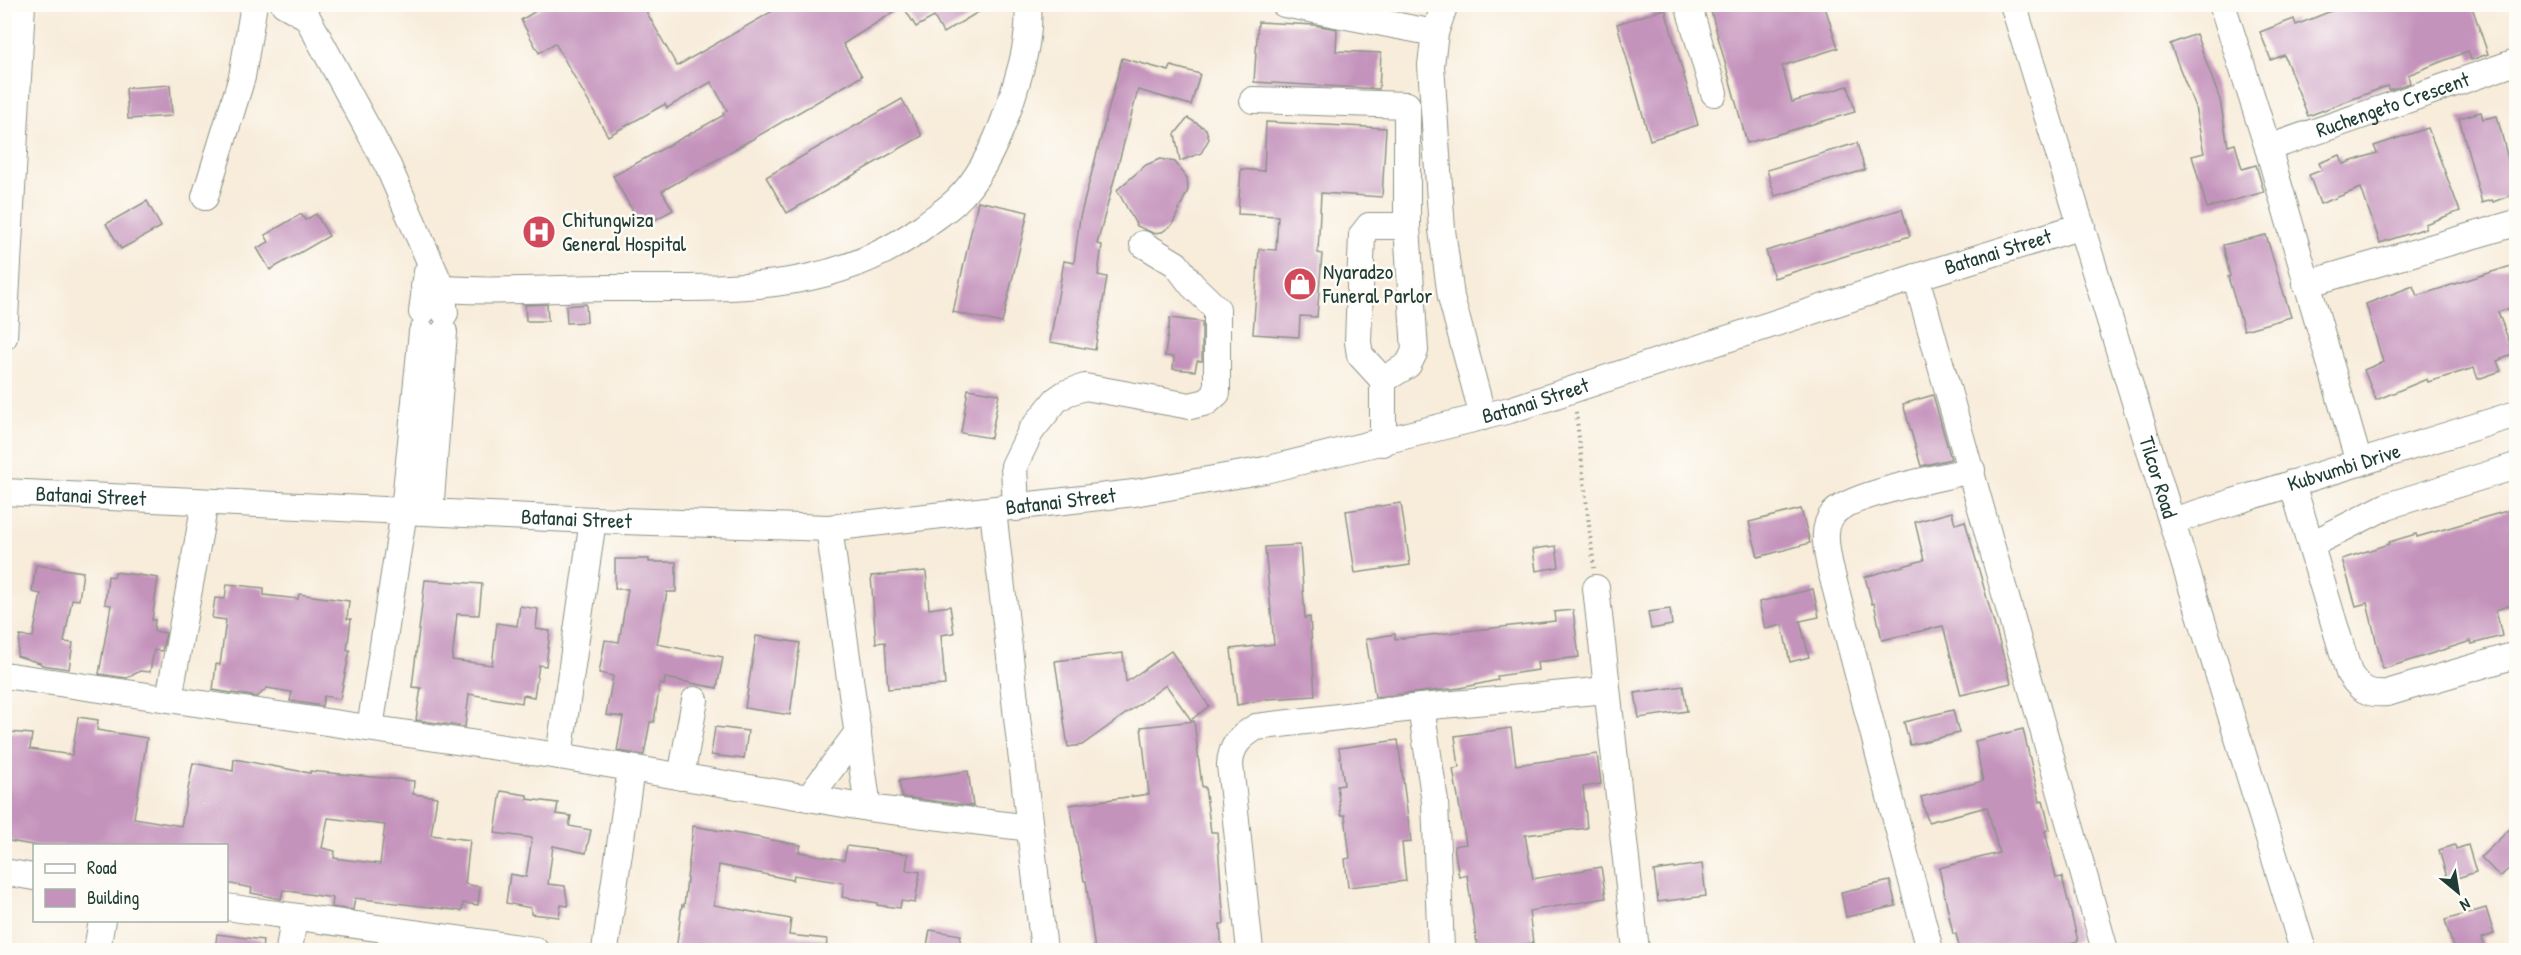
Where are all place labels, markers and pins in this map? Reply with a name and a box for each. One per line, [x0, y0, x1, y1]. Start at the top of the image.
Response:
place label: Chitungwiza General Hospital [562, 205, 687, 258]
hospital icon: Chitungwiza General Hospital [521, 214, 557, 250]
place label: Nyaradzo Funeral Parlor [1322, 257, 1432, 310]
shop icon: Nyaradzo Funeral Parlor [1282, 266, 1318, 302]

